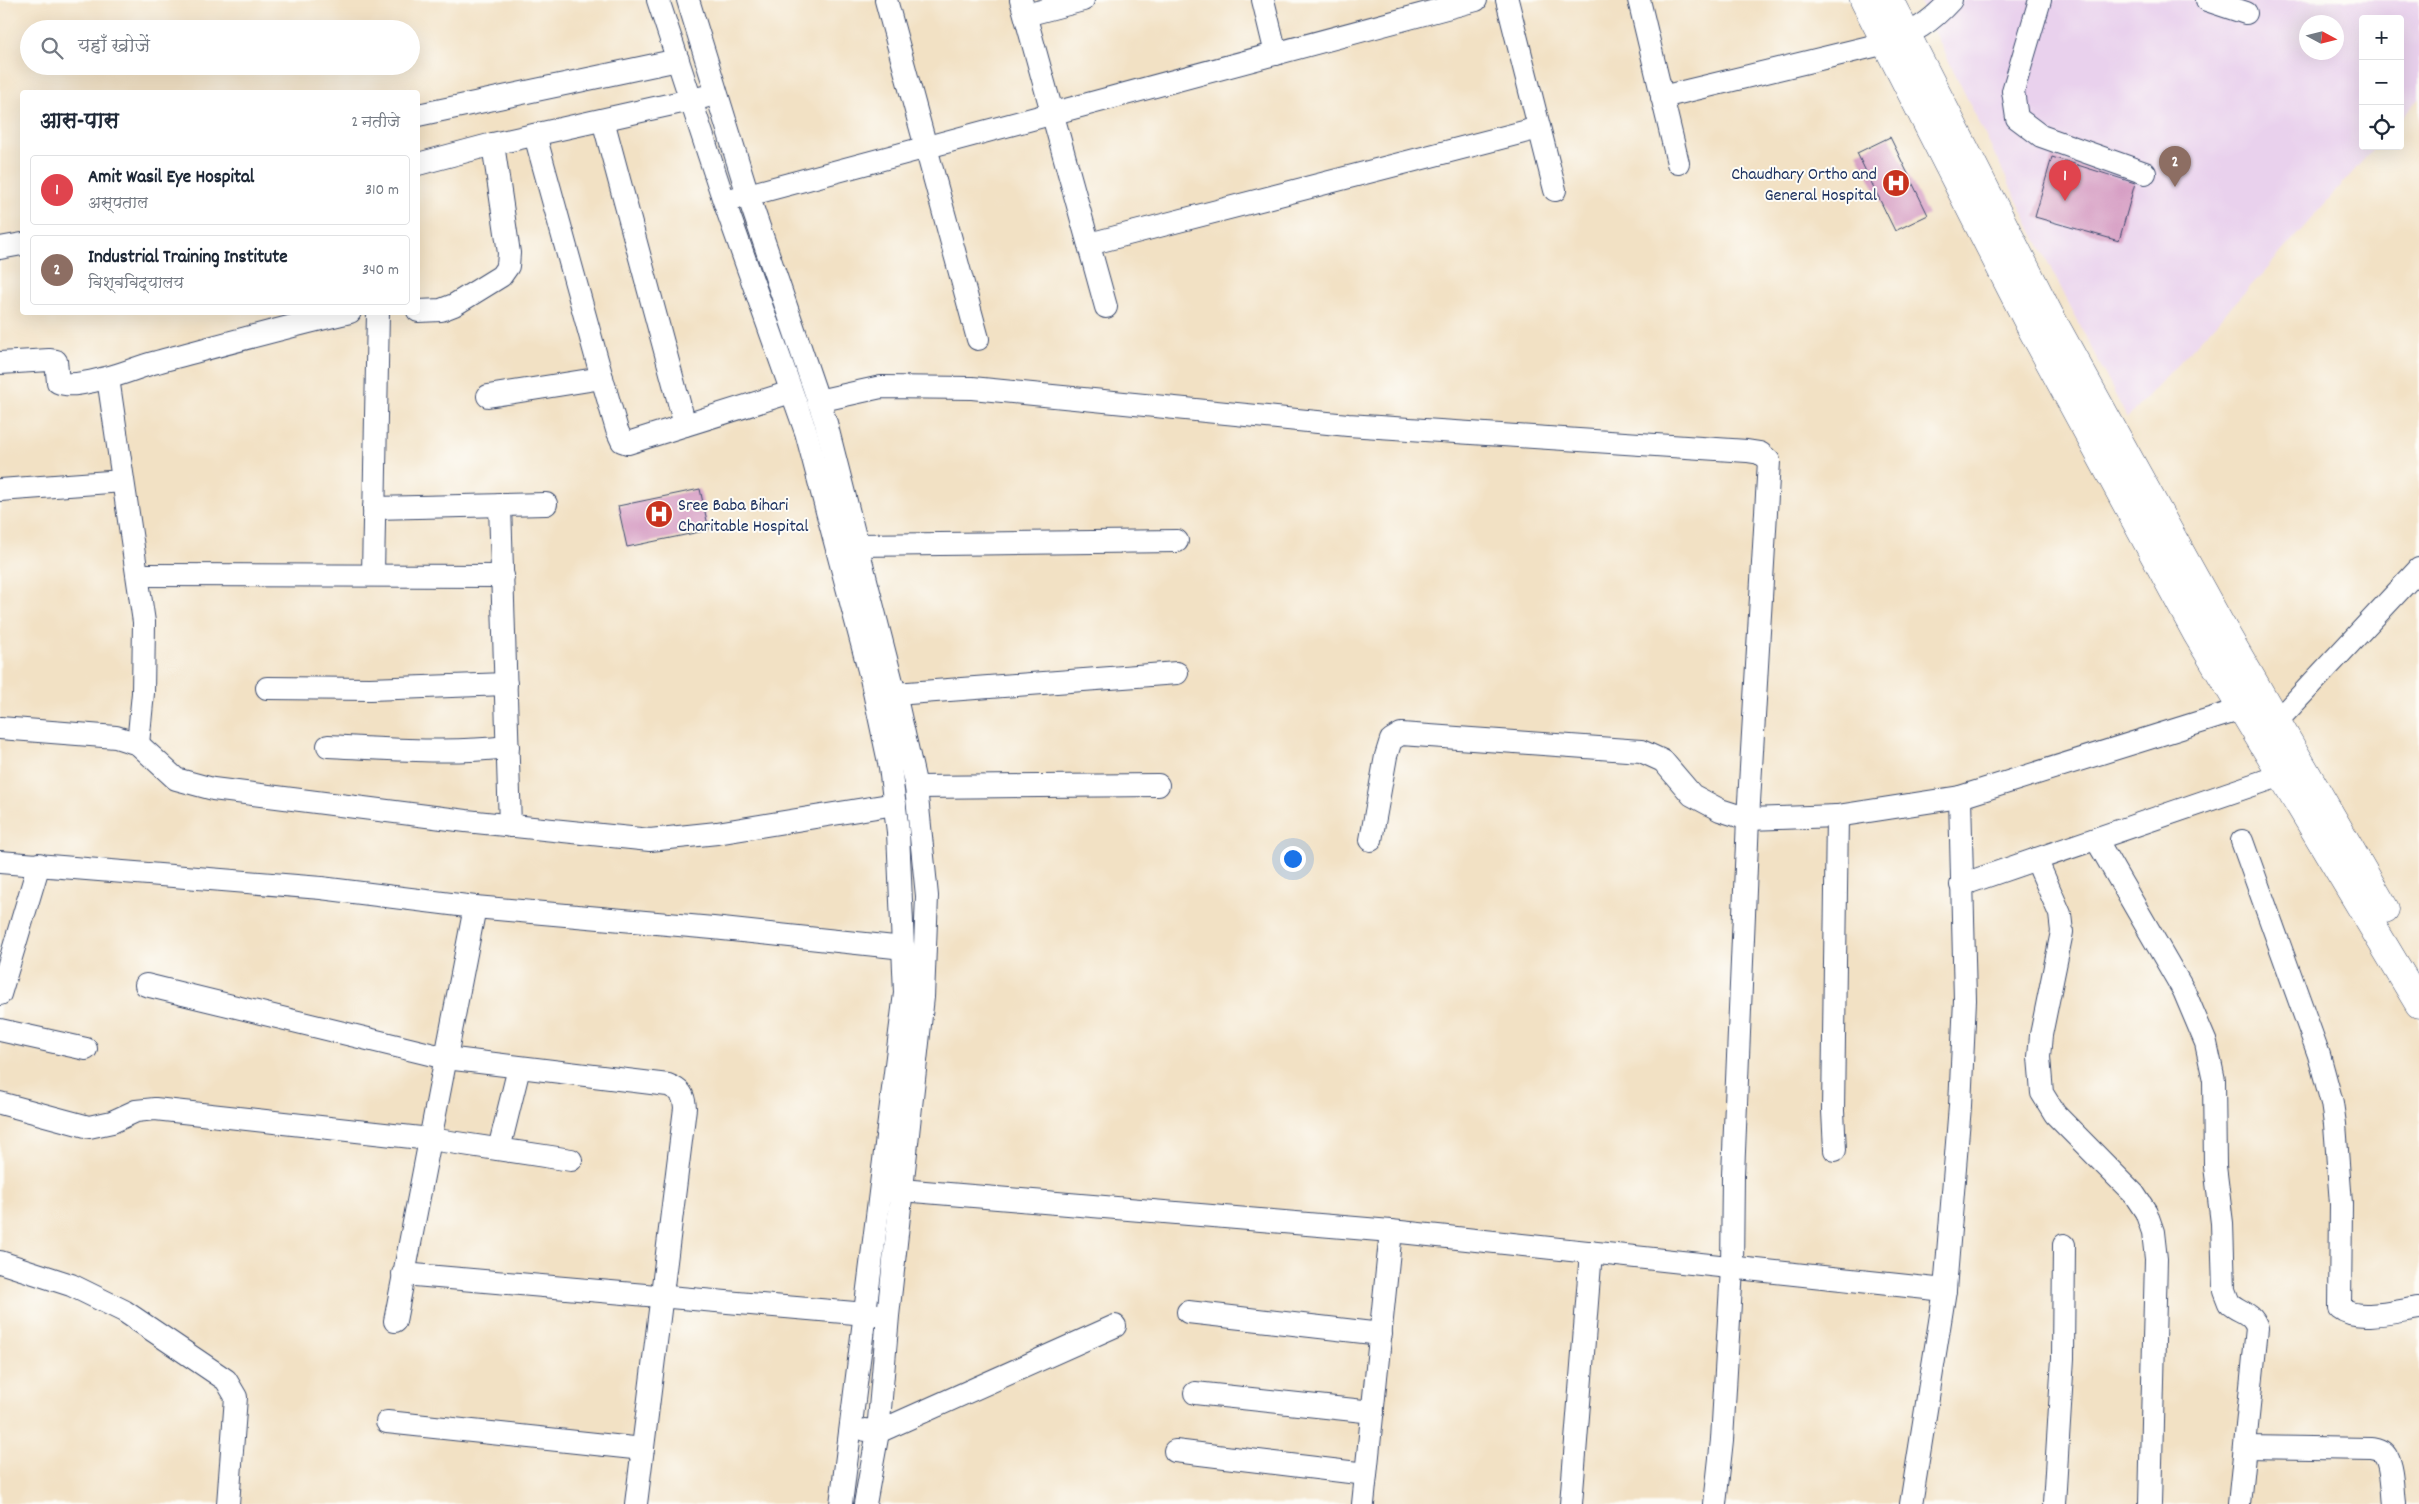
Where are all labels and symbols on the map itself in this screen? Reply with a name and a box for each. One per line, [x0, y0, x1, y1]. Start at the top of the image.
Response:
north arrow [2299, 15, 2344, 60]
pin: 2 [2159, 146, 2191, 187]
pin: 1 [2049, 160, 2081, 201]
place label: Chaudhary Ortho and General Hospital [1731, 163, 1878, 209]
hospital icon: Chaudhary Ortho and General Hospital [1881, 168, 1911, 198]
place label: Sree Baba Bihari Charitable Hospital [678, 494, 809, 540]
hospital icon: Sree Baba Bihari Charitable Hospital [644, 499, 674, 529]
your location [1280, 846, 1306, 872]

